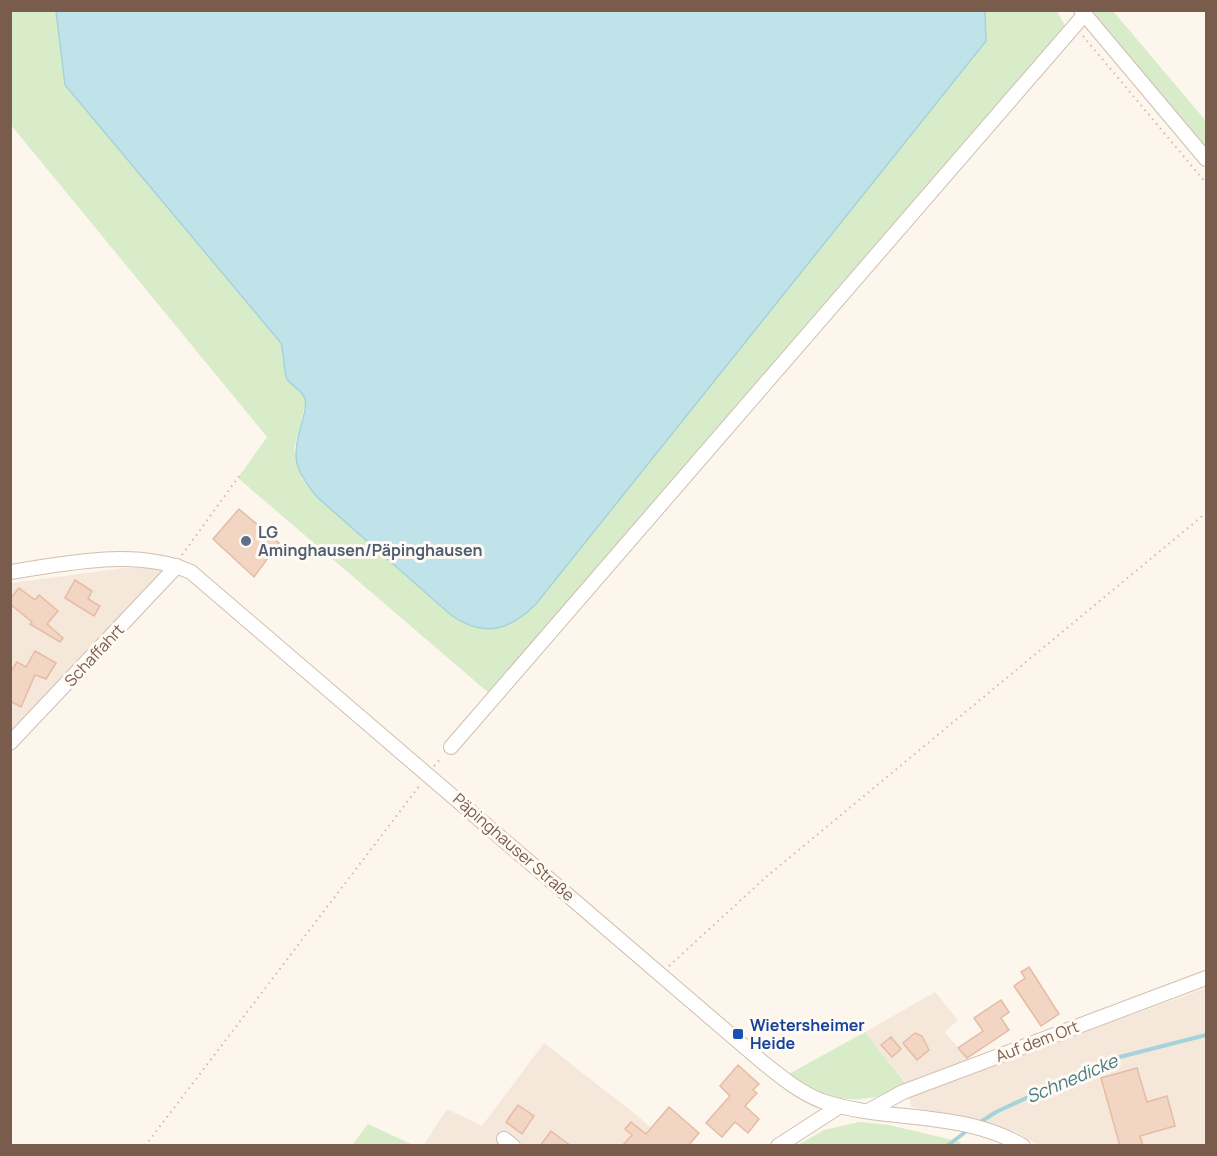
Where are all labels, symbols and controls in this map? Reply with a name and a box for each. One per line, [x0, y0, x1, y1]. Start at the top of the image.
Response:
place label: LG Aminghausen/Päpinghausen [258, 521, 482, 561]
marker: LG Aminghausen/Päpinghausen [239, 534, 253, 548]
street label: Schaffahrt [59, 619, 129, 691]
street label: Päpinghauser Straße [448, 788, 580, 906]
place label: Wietersheimer Heide [750, 1014, 865, 1054]
street label: Auf dem Ort [992, 1015, 1082, 1067]
marker: Wietersheimer Heide [731, 1027, 745, 1041]
water label: Schnedicke [1022, 1048, 1122, 1108]

